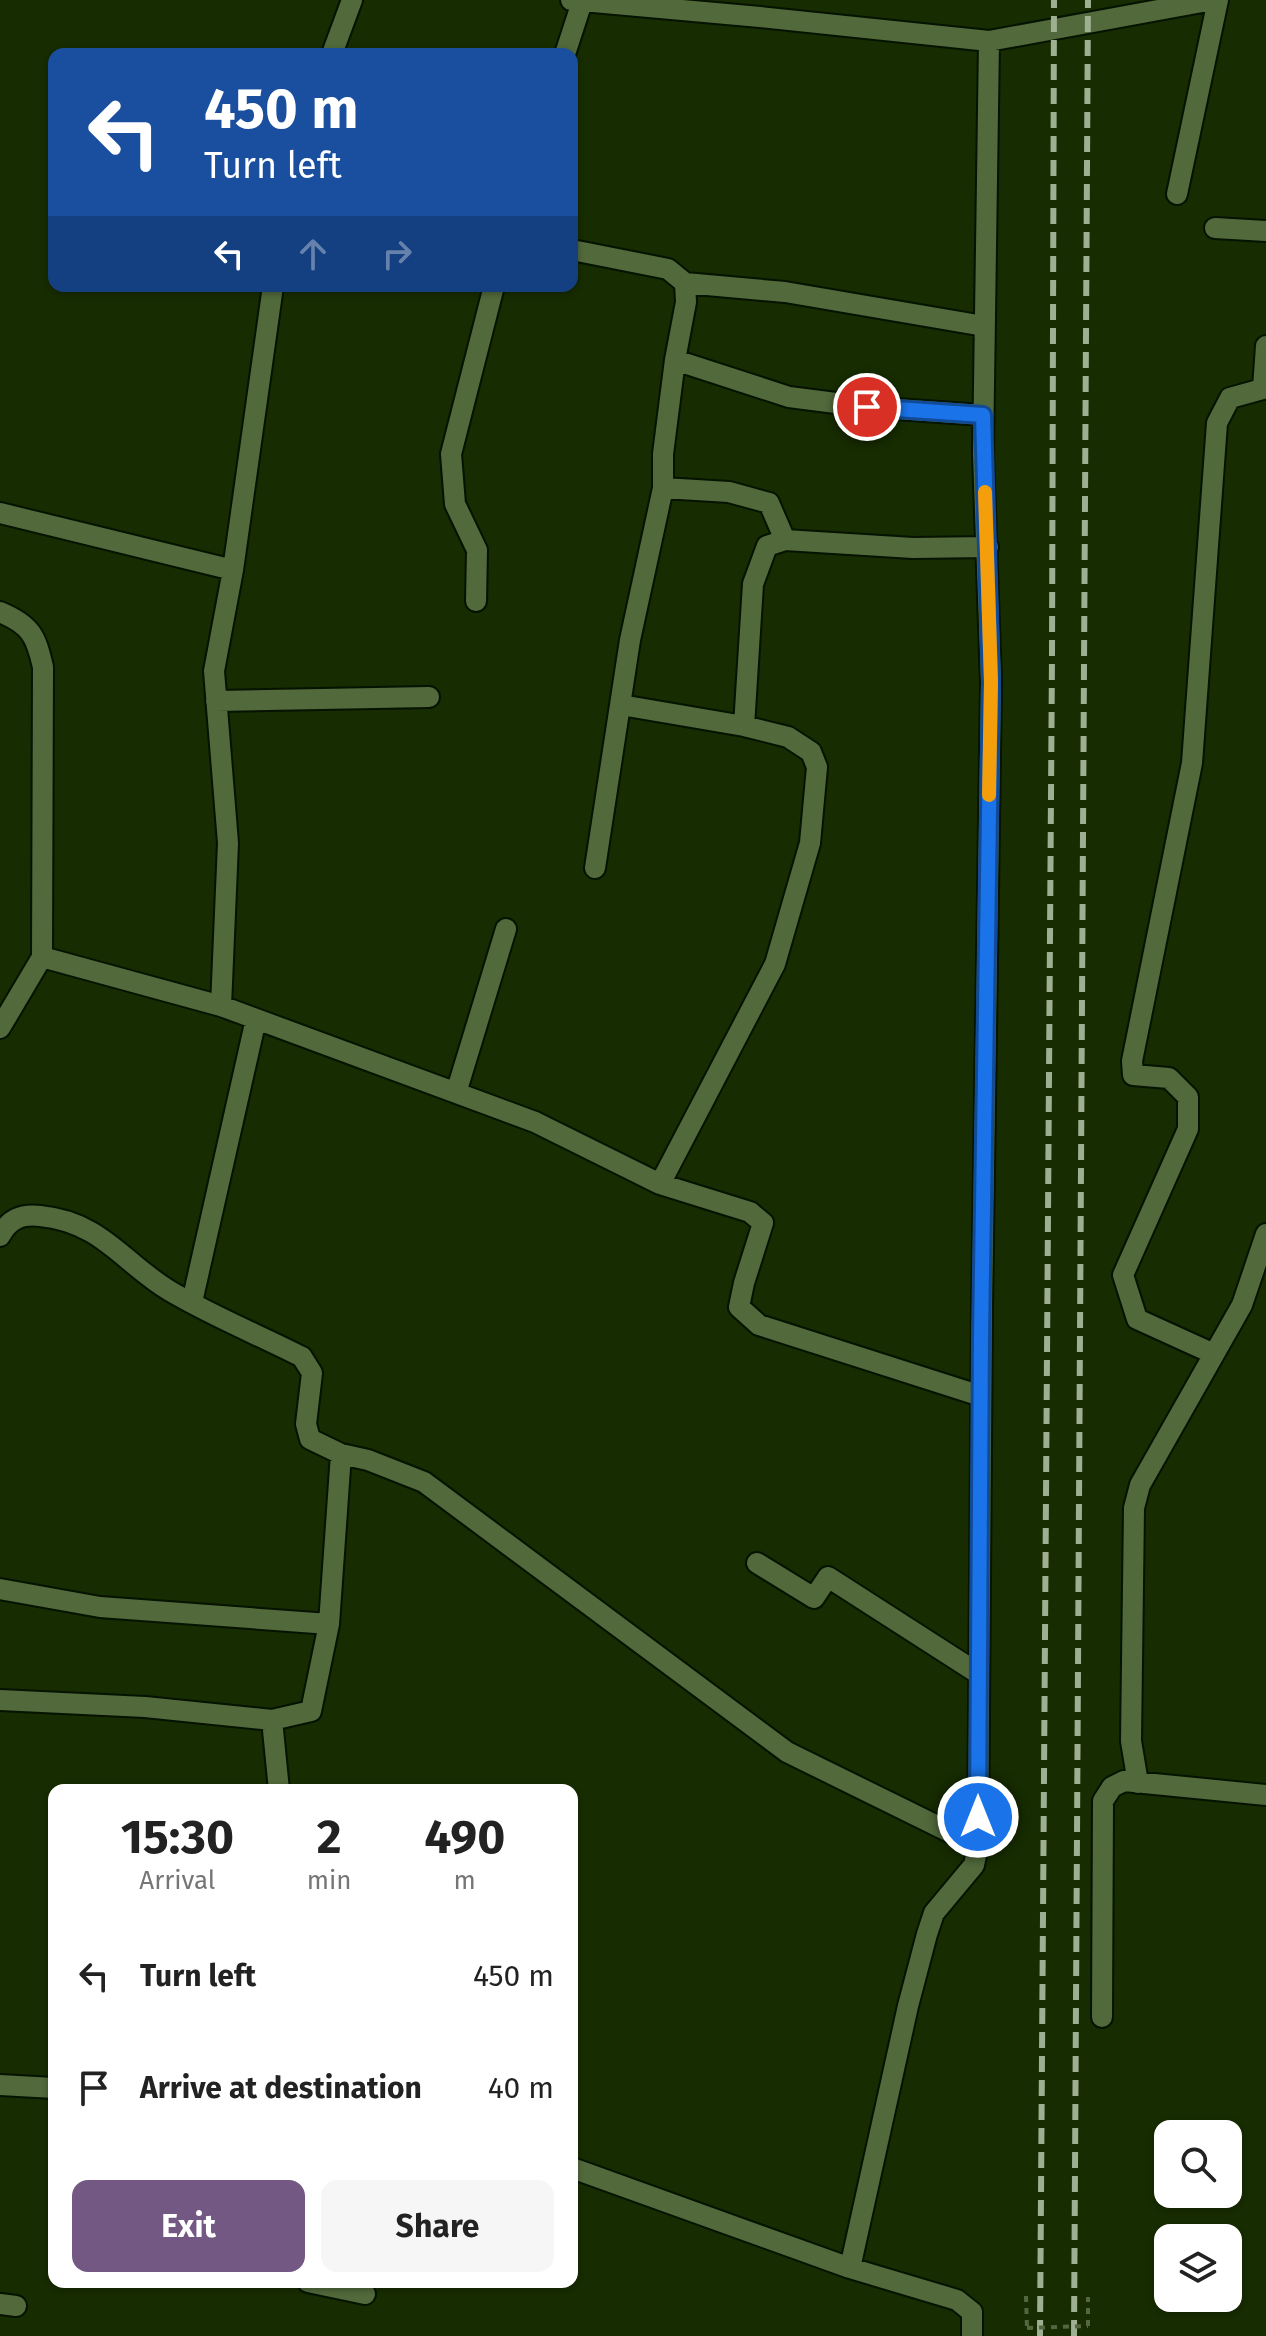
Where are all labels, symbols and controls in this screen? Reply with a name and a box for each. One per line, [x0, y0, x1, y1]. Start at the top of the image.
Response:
text: 450 m [204, 76, 358, 143]
icon: left [72, 80, 176, 184]
text: Turn left [204, 144, 342, 188]
icon: left [207, 232, 251, 276]
icon: ahead [291, 232, 335, 276]
icon: right [375, 232, 419, 276]
pin [833, 373, 901, 441]
icon: arrive [845, 385, 889, 429]
position arrow [936, 1775, 1020, 1859]
text: 15:30 [121, 1808, 234, 1866]
text: 2 [317, 1808, 342, 1866]
text: 490 [424, 1808, 505, 1866]
text: Arrival [139, 1865, 215, 1896]
text: min [307, 1865, 352, 1896]
text: m [454, 1865, 476, 1896]
icon: left [72, 1954, 116, 1998]
text: Turn left [140, 1958, 256, 1994]
text: 450 m [473, 1958, 554, 1994]
icon: arrive [72, 2066, 116, 2110]
text: Arrive at destination [140, 2070, 422, 2106]
text: 40 m [488, 2070, 554, 2106]
map controls [1154, 2120, 1242, 2312]
button: search [1154, 2120, 1242, 2208]
button: Exit [72, 2180, 305, 2272]
button: Share [321, 2180, 554, 2272]
button: layers [1154, 2224, 1242, 2312]

